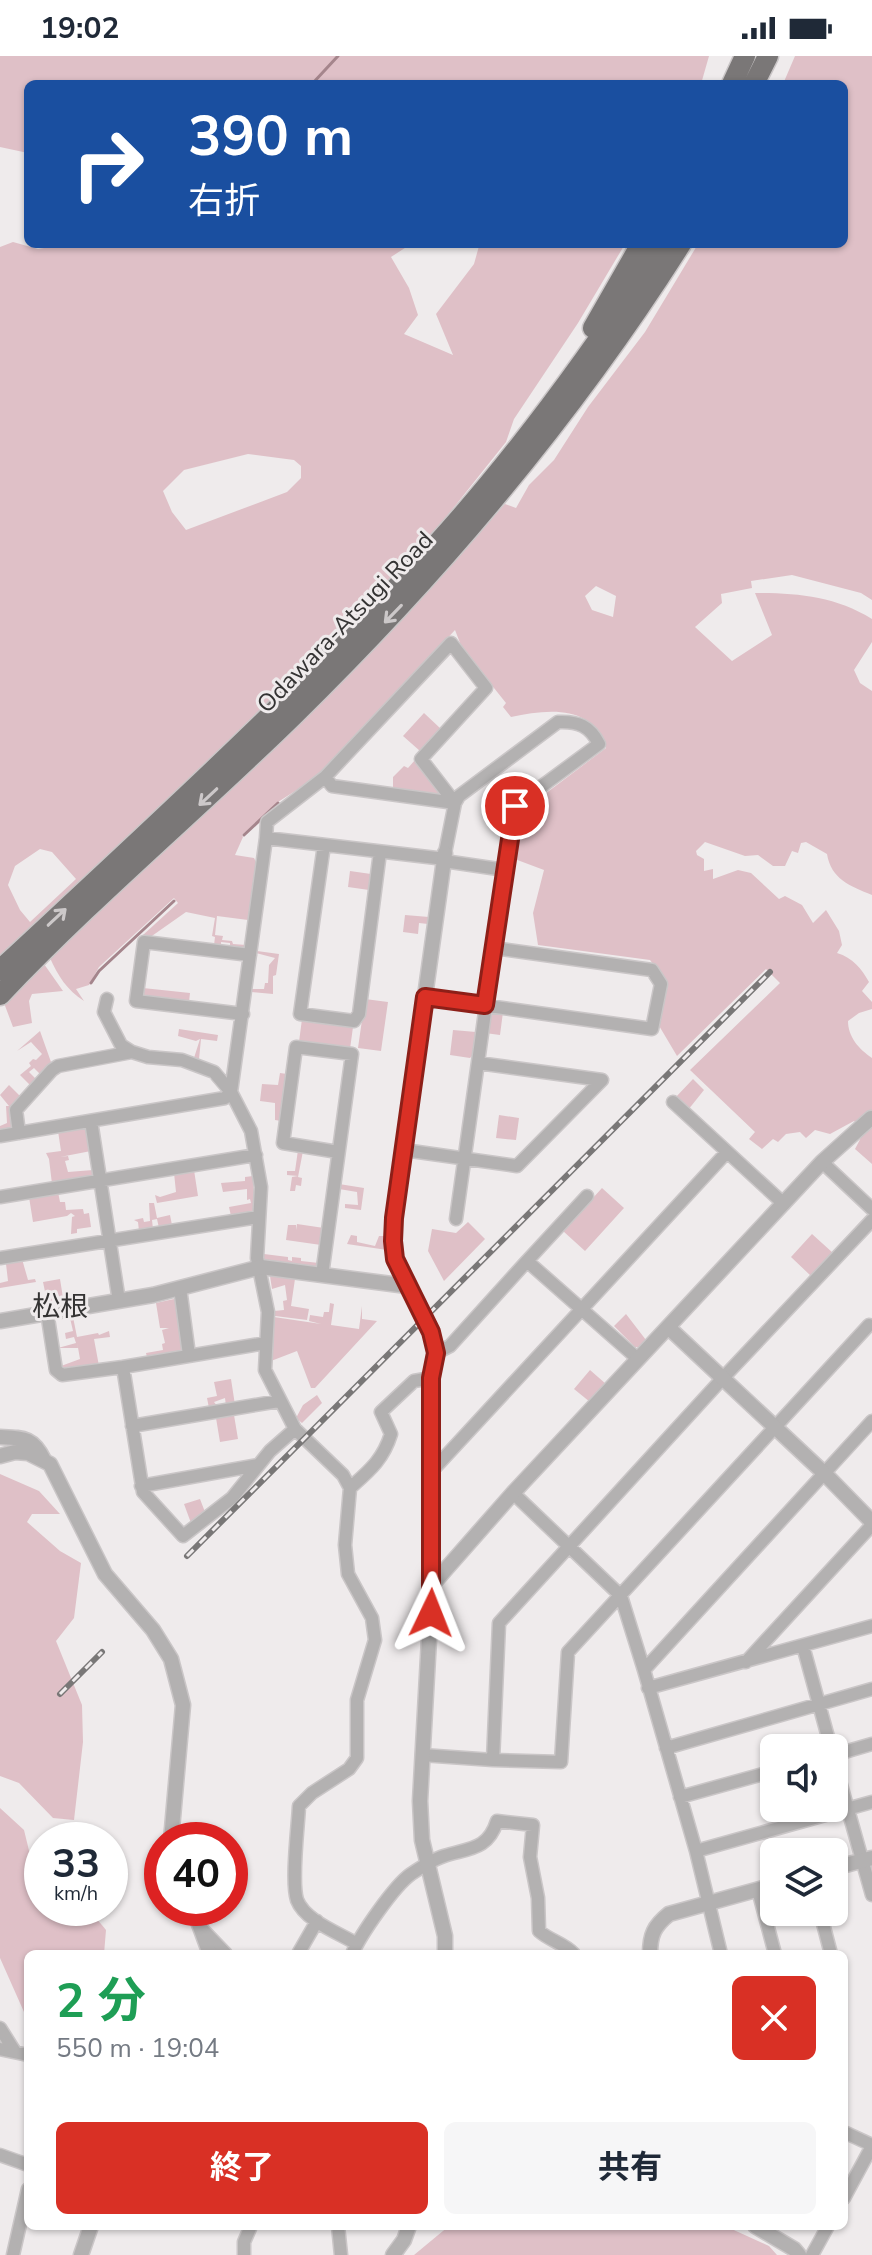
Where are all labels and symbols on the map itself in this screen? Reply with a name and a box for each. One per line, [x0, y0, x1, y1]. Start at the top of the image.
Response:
street label: Odawara-Atsugi Road [250, 524, 440, 720]
one-way arrow [383, 604, 402, 624]
pin [481, 772, 549, 840]
one-way arrow [199, 787, 218, 806]
one-way arrow [47, 907, 67, 926]
district label: 松根 [32, 1288, 88, 1326]
position arrow [389, 1571, 473, 1655]
speed limit sign: 40 [144, 1822, 248, 1926]

